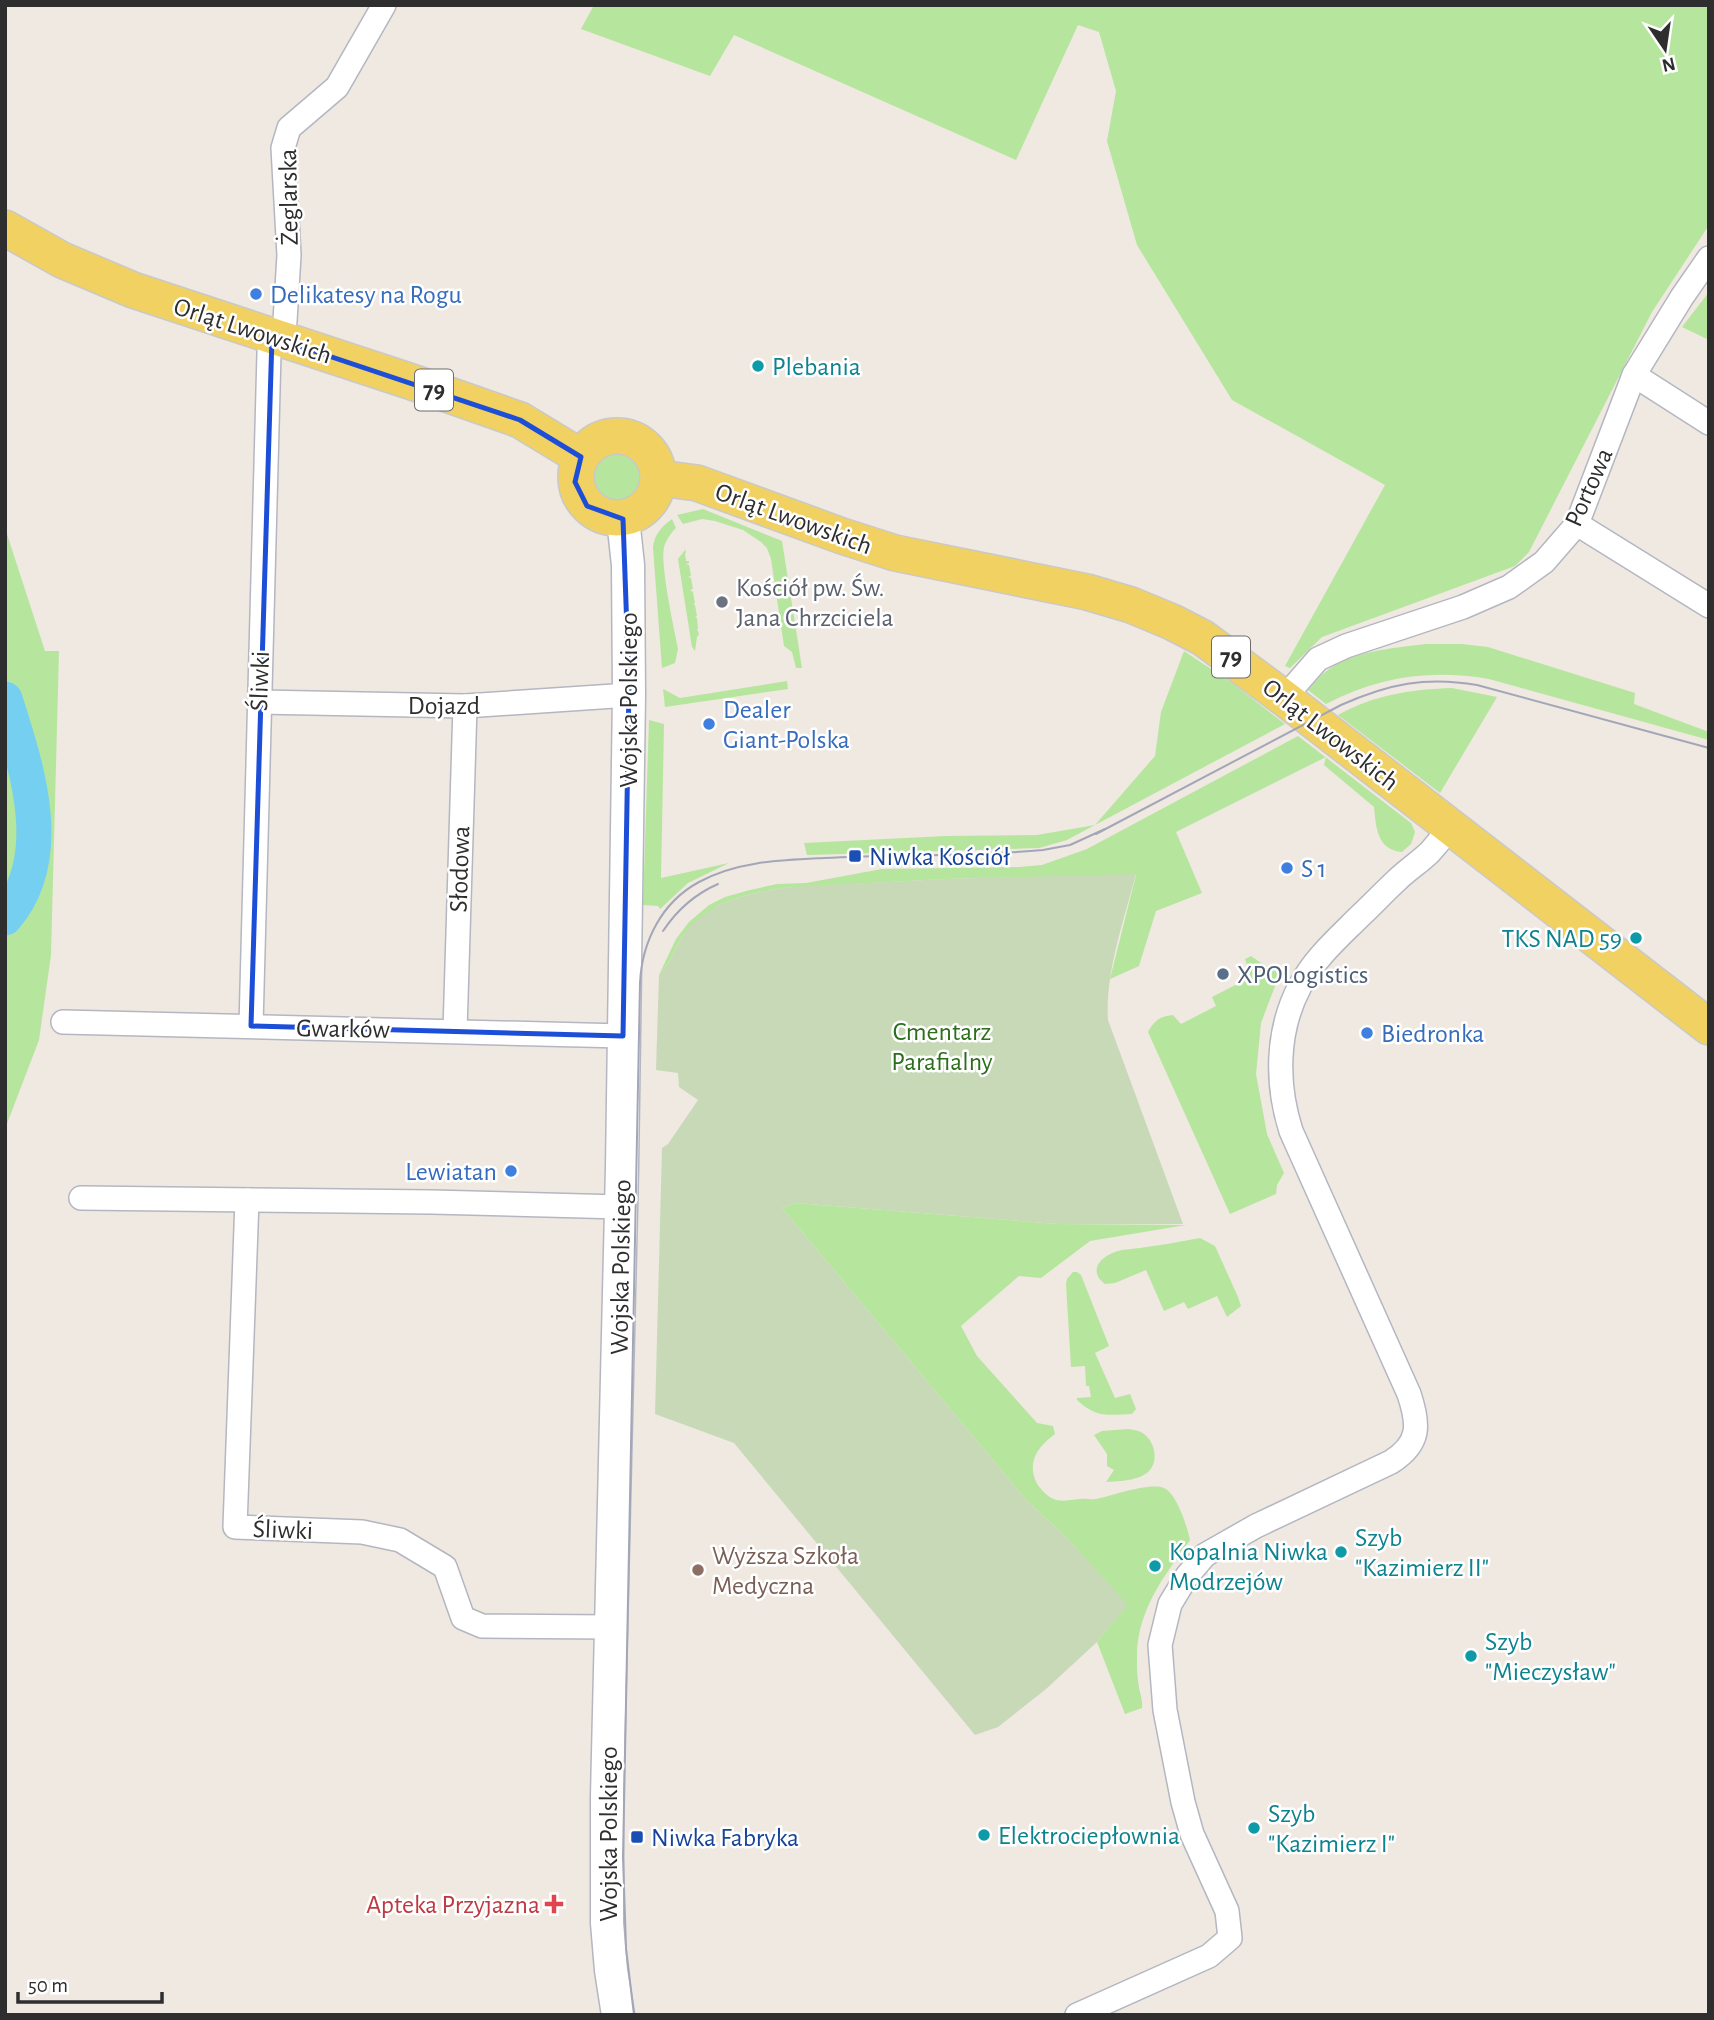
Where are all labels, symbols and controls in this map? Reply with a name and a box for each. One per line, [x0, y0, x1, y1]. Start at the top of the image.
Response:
north arrow [1630, 14, 1700, 84]
text: N [1660, 53, 1677, 75]
street label: Żeglarska [274, 148, 303, 246]
place label: Delikatesy na Rogu [270, 282, 462, 308]
marker: Delikatesy na Rogu [248, 286, 264, 302]
street label: Orląt Lwowskich [170, 293, 335, 369]
place label: Plebania [772, 354, 861, 380]
marker: Plebania [750, 358, 766, 374]
road number: 79 [415, 370, 453, 410]
street label: Portowa [1560, 444, 1618, 531]
street label: Orląt Lwowskich [712, 479, 875, 559]
place label: Kościół pw. Św. Jana Chrzciciela [736, 572, 894, 631]
marker: Kościół pw. Św. Jana Chrzciciela [714, 594, 730, 610]
street label: Wojska Polskiego [616, 612, 642, 788]
road number: 79 [1212, 636, 1250, 678]
street label: Śliwki [243, 650, 274, 712]
street label: Orląt Lwowskich [1258, 674, 1403, 796]
street label: Dojazd [408, 693, 480, 719]
place label: Dealer Giant-Polska [723, 697, 850, 753]
marker: Dealer Giant-Polska [701, 716, 717, 732]
street label: Słodowa [445, 825, 475, 913]
place label: Niwka Kościół [869, 844, 1010, 870]
marker: Niwka Kościół [847, 848, 863, 864]
place label: S 1 [1301, 856, 1327, 882]
marker: S 1 [1279, 860, 1295, 876]
place label: TKS NAD 59 [1502, 926, 1622, 952]
marker: TKS NAD 59 [1628, 930, 1644, 946]
place label: XPOLogistics [1237, 962, 1368, 988]
marker: XPOLogistics [1215, 966, 1231, 982]
street label: Gwarków [296, 1015, 391, 1043]
park label: Cmentarz Parafialny [891, 1019, 993, 1075]
place label: Biedronka [1381, 1021, 1484, 1047]
marker: Biedronka [1359, 1025, 1375, 1041]
place label: Lewiatan [405, 1159, 497, 1185]
marker: Lewiatan [503, 1163, 519, 1179]
street label: Wojska Polskiego [606, 1179, 636, 1355]
street label: Śliwki [252, 1513, 314, 1544]
place label: Szyb "Kazimierz II" [1355, 1525, 1489, 1581]
place label: Kopalnia Niwka Modrzejów [1169, 1539, 1328, 1595]
place label: Wyższa Szkoła Medyczna [712, 1543, 859, 1599]
marker: Szyb "Kazimierz II" [1333, 1544, 1349, 1560]
marker: Kopalnia Niwka Modrzejów [1147, 1558, 1163, 1574]
marker: Wyższa Szkoła Medyczna [690, 1562, 706, 1578]
place label: Szyb "Mieczysław" [1485, 1629, 1616, 1685]
marker: Szyb "Mieczysław" [1463, 1648, 1479, 1664]
street label: Wojska Polskiego [596, 1746, 622, 1922]
place label: Szyb "Kazimierz I" [1268, 1801, 1395, 1857]
marker: Szyb "Kazimierz I" [1246, 1820, 1262, 1836]
place label: Elektrociepłownia [998, 1823, 1180, 1849]
place label: Niwka Fabryka [651, 1825, 799, 1851]
marker: Elektrociepłownia [976, 1827, 992, 1843]
marker: Niwka Fabryka [629, 1829, 645, 1845]
place label: Apteka Przyjazna [366, 1892, 540, 1918]
marker: Apteka Przyjazna [546, 1896, 562, 1912]
scale bar [18, 1960, 161, 2004]
text: 50 m [28, 1975, 68, 1996]

